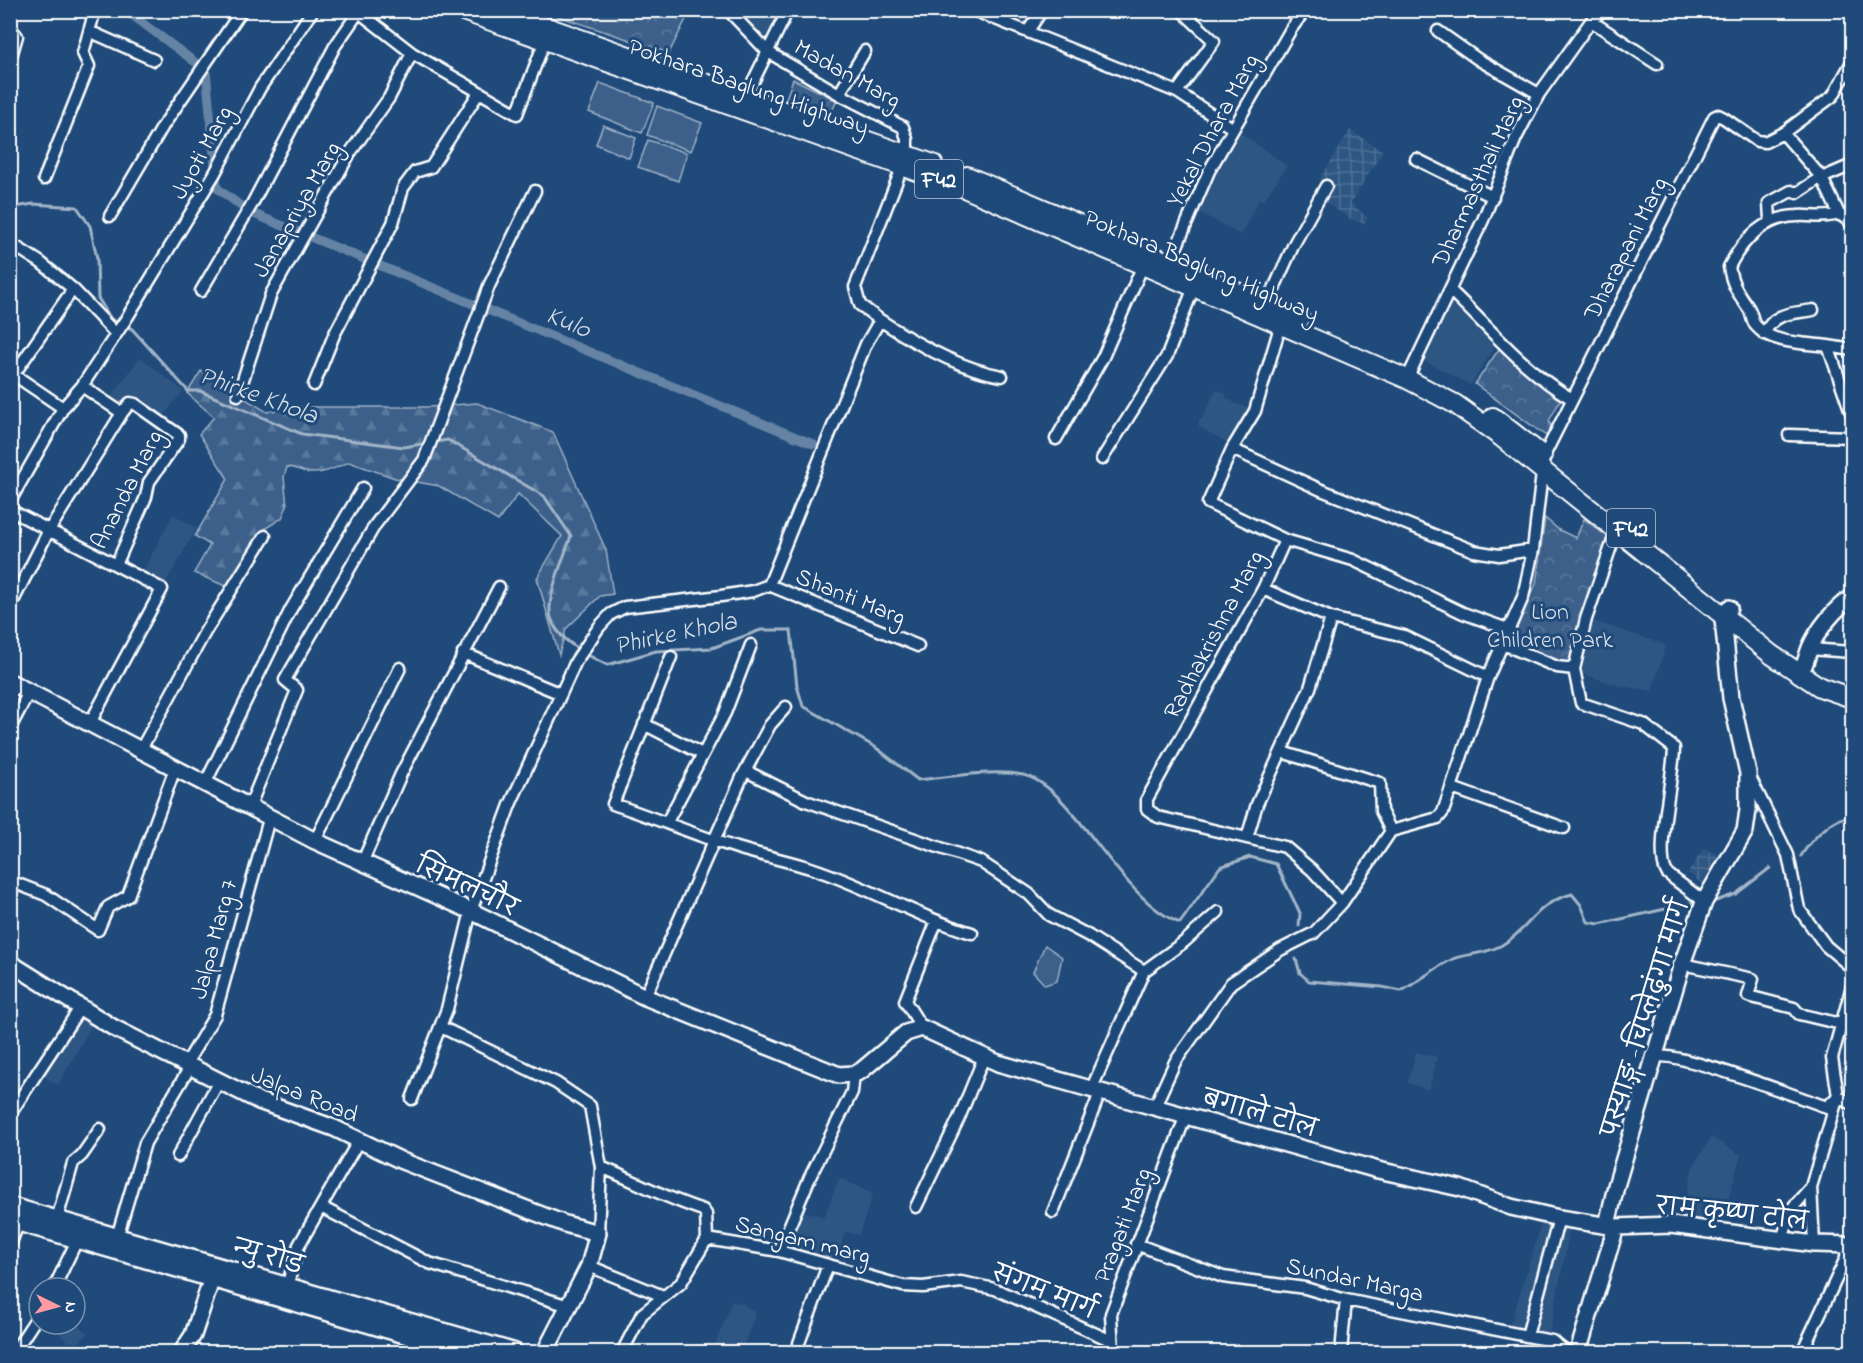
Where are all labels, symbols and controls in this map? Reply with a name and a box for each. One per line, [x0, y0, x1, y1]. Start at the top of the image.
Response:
street label: Pokhara Baglung Highway [623, 31, 873, 147]
street label: Madan Marg [787, 31, 907, 119]
street label: Yekal Dhara Marg [1159, 48, 1269, 214]
street label: Dharmasthali Marg [1424, 90, 1534, 275]
street label: Jyoti Marg [163, 100, 244, 207]
street label: Janapriya Marg [245, 136, 352, 285]
road number: F42 [915, 160, 963, 198]
street label: Dharapani Marg [1576, 172, 1678, 328]
street label: Pokhara Baglung Highway [1078, 202, 1324, 334]
water label: Kulo [540, 298, 597, 350]
water label: Phirke Khola [193, 358, 324, 436]
street label: Ananda Marg [83, 424, 173, 556]
road number: F42 [1607, 509, 1655, 547]
street label: Radhakrishna Marg [1156, 545, 1274, 726]
street label: Shanti Marg [790, 560, 910, 636]
park label: Lion Children Park [1487, 596, 1613, 659]
water label: Phirke Khola [611, 603, 741, 666]
street label: सिमलचौर [407, 844, 526, 928]
street label: Jalpa Marg 7 [183, 876, 248, 1003]
street label: पस्याङ्ग -चिप्लेढुंगा मार्ग [1590, 893, 1701, 1144]
street label: Jalpa Road [245, 1059, 363, 1134]
street label: बगाले टोल [1196, 1079, 1323, 1149]
street label: Pragati Marg [1086, 1163, 1162, 1289]
street label: राम कृष्ण टोल [1652, 1187, 1812, 1241]
street label: Sangam marg [731, 1208, 874, 1275]
street label: न्यु रोड [228, 1228, 309, 1285]
street label: Sundar Marga [1283, 1250, 1426, 1313]
street label: संगम मार्ग [985, 1254, 1104, 1331]
north arrow [27, 1276, 87, 1336]
text: N [58, 1301, 82, 1314]

